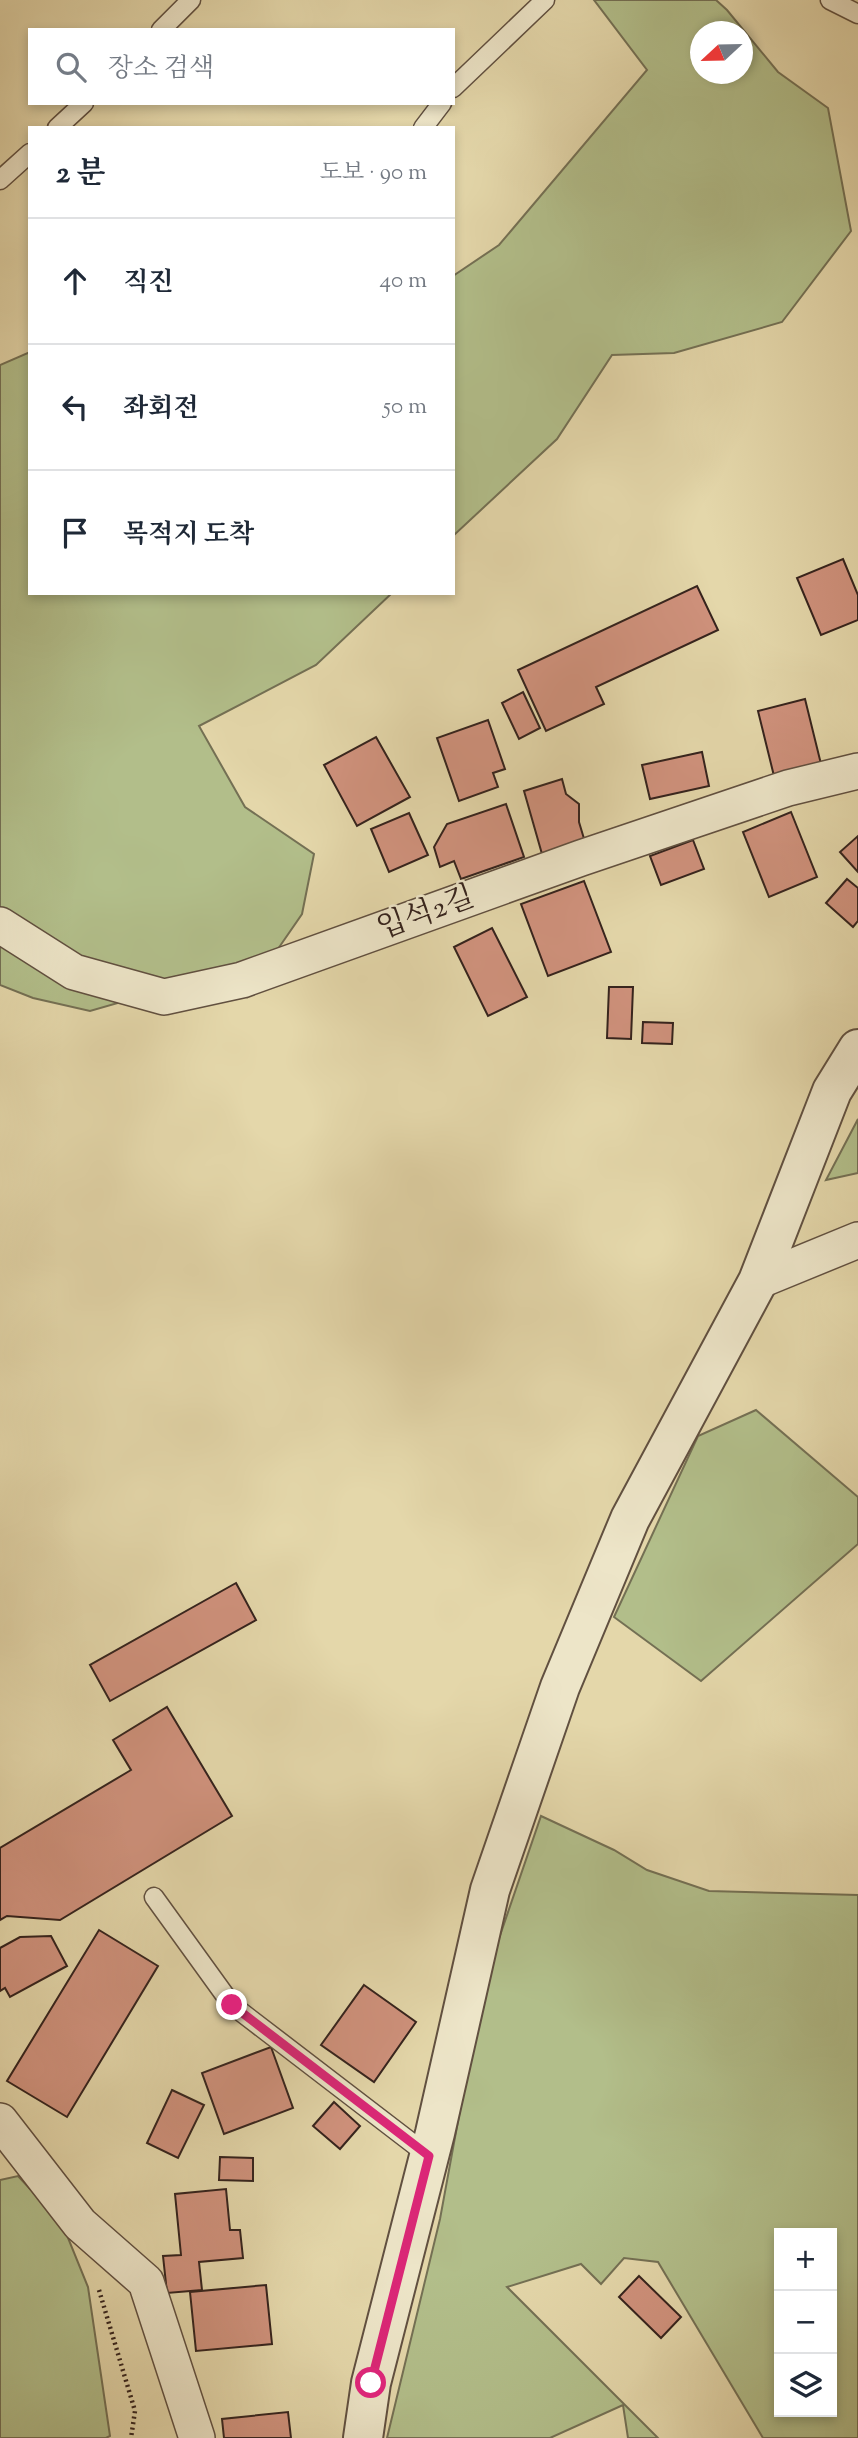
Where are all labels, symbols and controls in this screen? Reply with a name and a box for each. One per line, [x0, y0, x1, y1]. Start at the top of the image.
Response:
north arrow [690, 21, 753, 84]
search box [28, 28, 455, 105]
icon: search [52, 48, 90, 86]
text: 장소 검색 [108, 51, 214, 88]
text: 2 분 [56, 153, 105, 196]
text: 도보 · 90 m [320, 157, 427, 190]
icon: ahead [56, 262, 94, 300]
text: 직진 [123, 265, 173, 302]
text: 40 m [380, 265, 427, 298]
icon: left [56, 388, 94, 426]
text: 좌회전 [123, 391, 198, 428]
text: 50 m [383, 391, 427, 424]
icon: arrive [56, 514, 94, 552]
text: 목적지 도착 [123, 517, 254, 554]
street label: 입석2길 [371, 877, 481, 951]
route end [216, 1989, 247, 2020]
map controls [774, 2228, 837, 2417]
button: + [774, 2228, 837, 2291]
button: − [774, 2291, 837, 2354]
button: layers [774, 2354, 837, 2417]
route start [355, 2367, 386, 2398]

